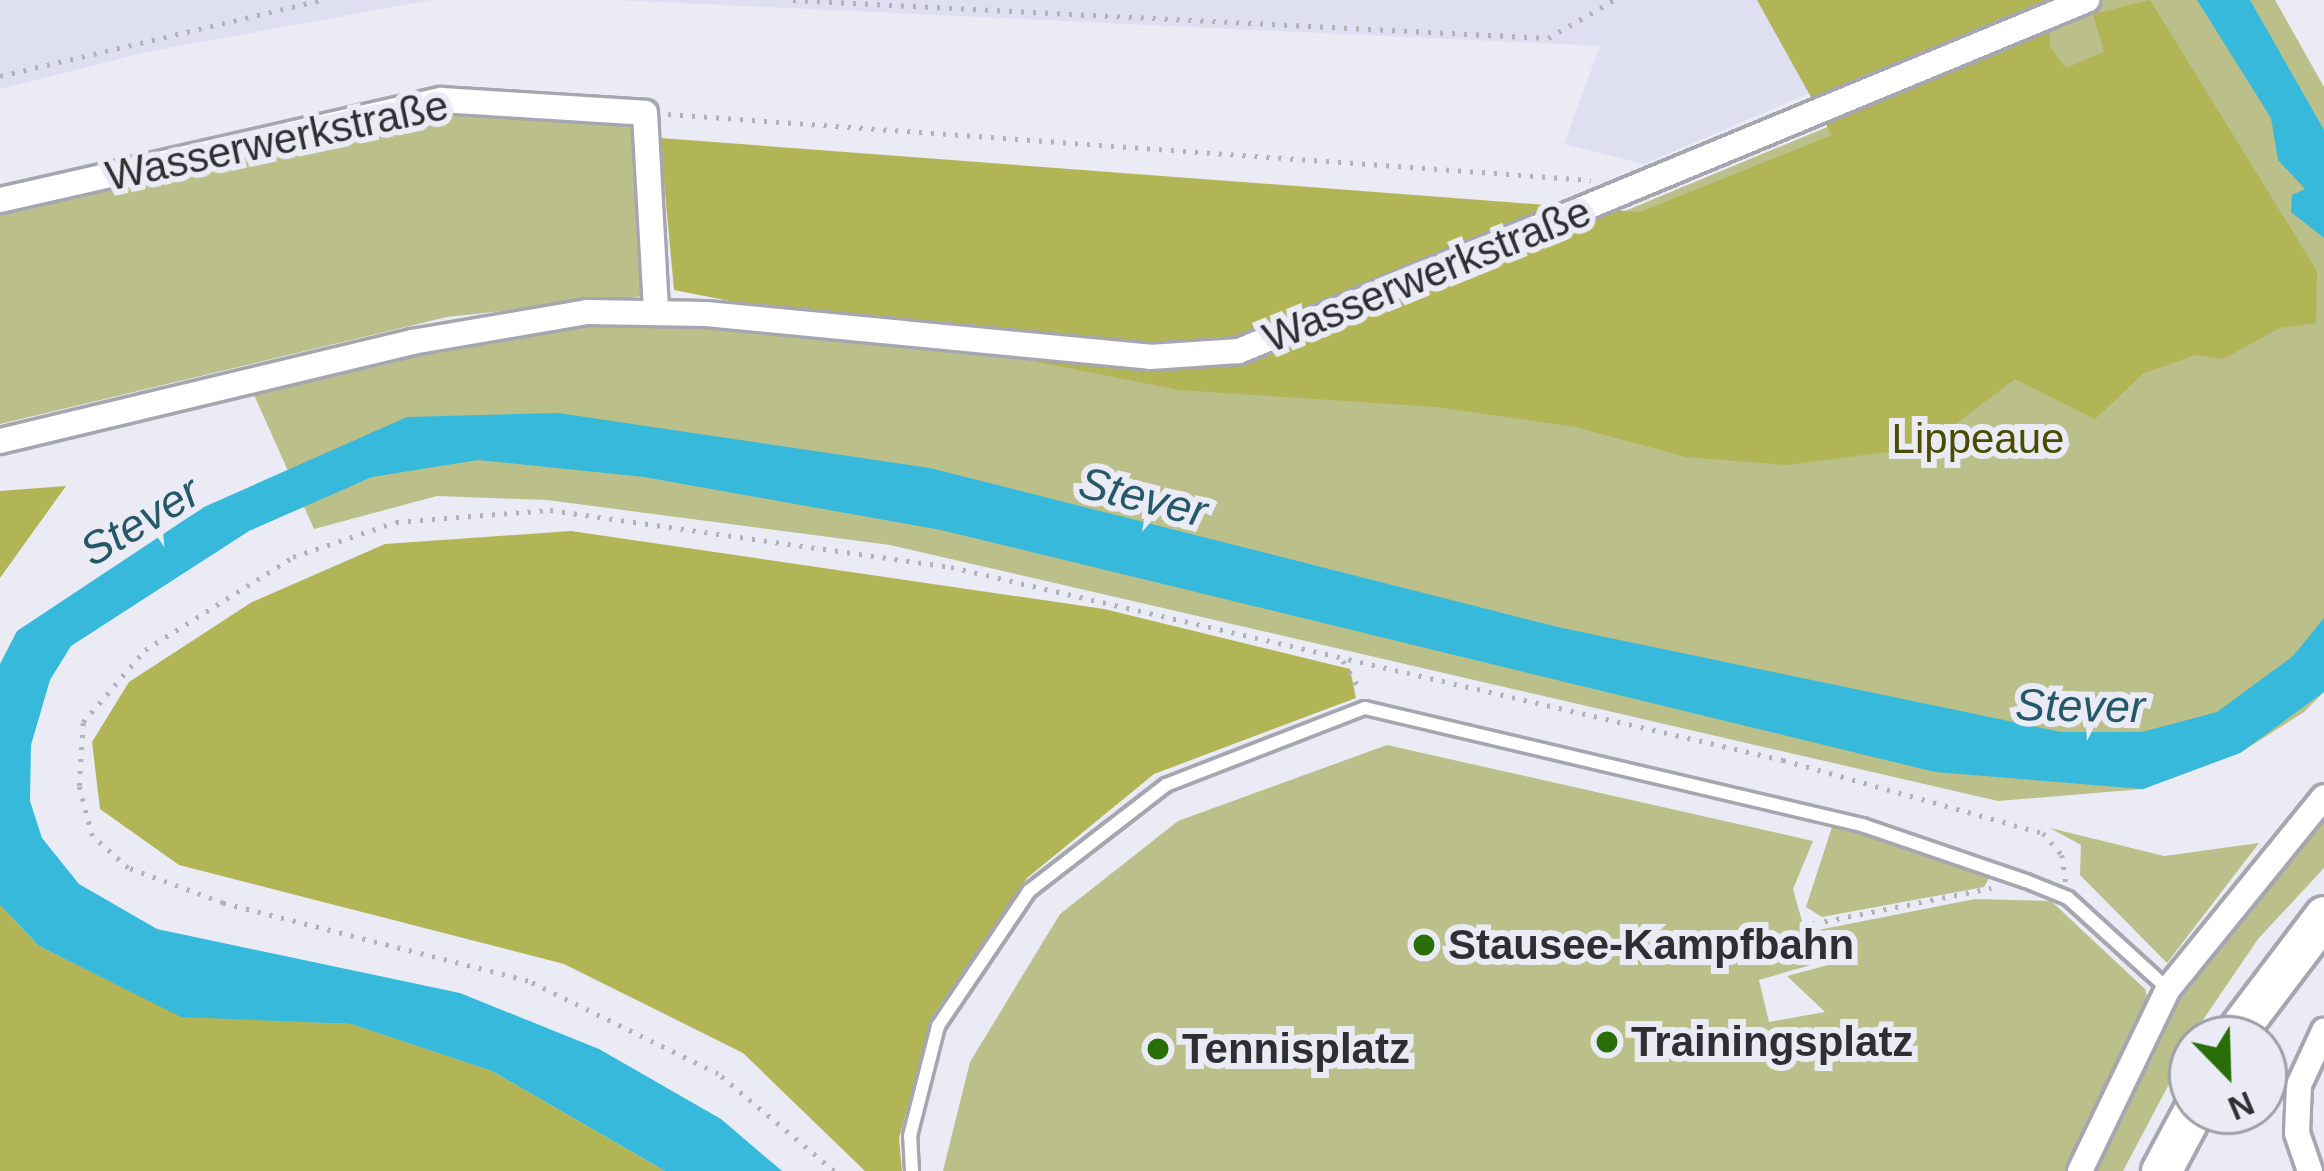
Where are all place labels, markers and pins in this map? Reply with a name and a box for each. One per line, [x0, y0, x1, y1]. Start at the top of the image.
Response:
place label: Stausee-Kampfbahn [1448, 920, 1854, 970]
marker: Stausee-Kampfbahn [1411, 932, 1437, 958]
place label: Trainingsplatz [1631, 1017, 1913, 1067]
place label: Tennisplatz [1182, 1024, 1410, 1074]
marker: Trainingsplatz [1594, 1029, 1620, 1055]
marker: Tennisplatz [1145, 1036, 1171, 1062]

